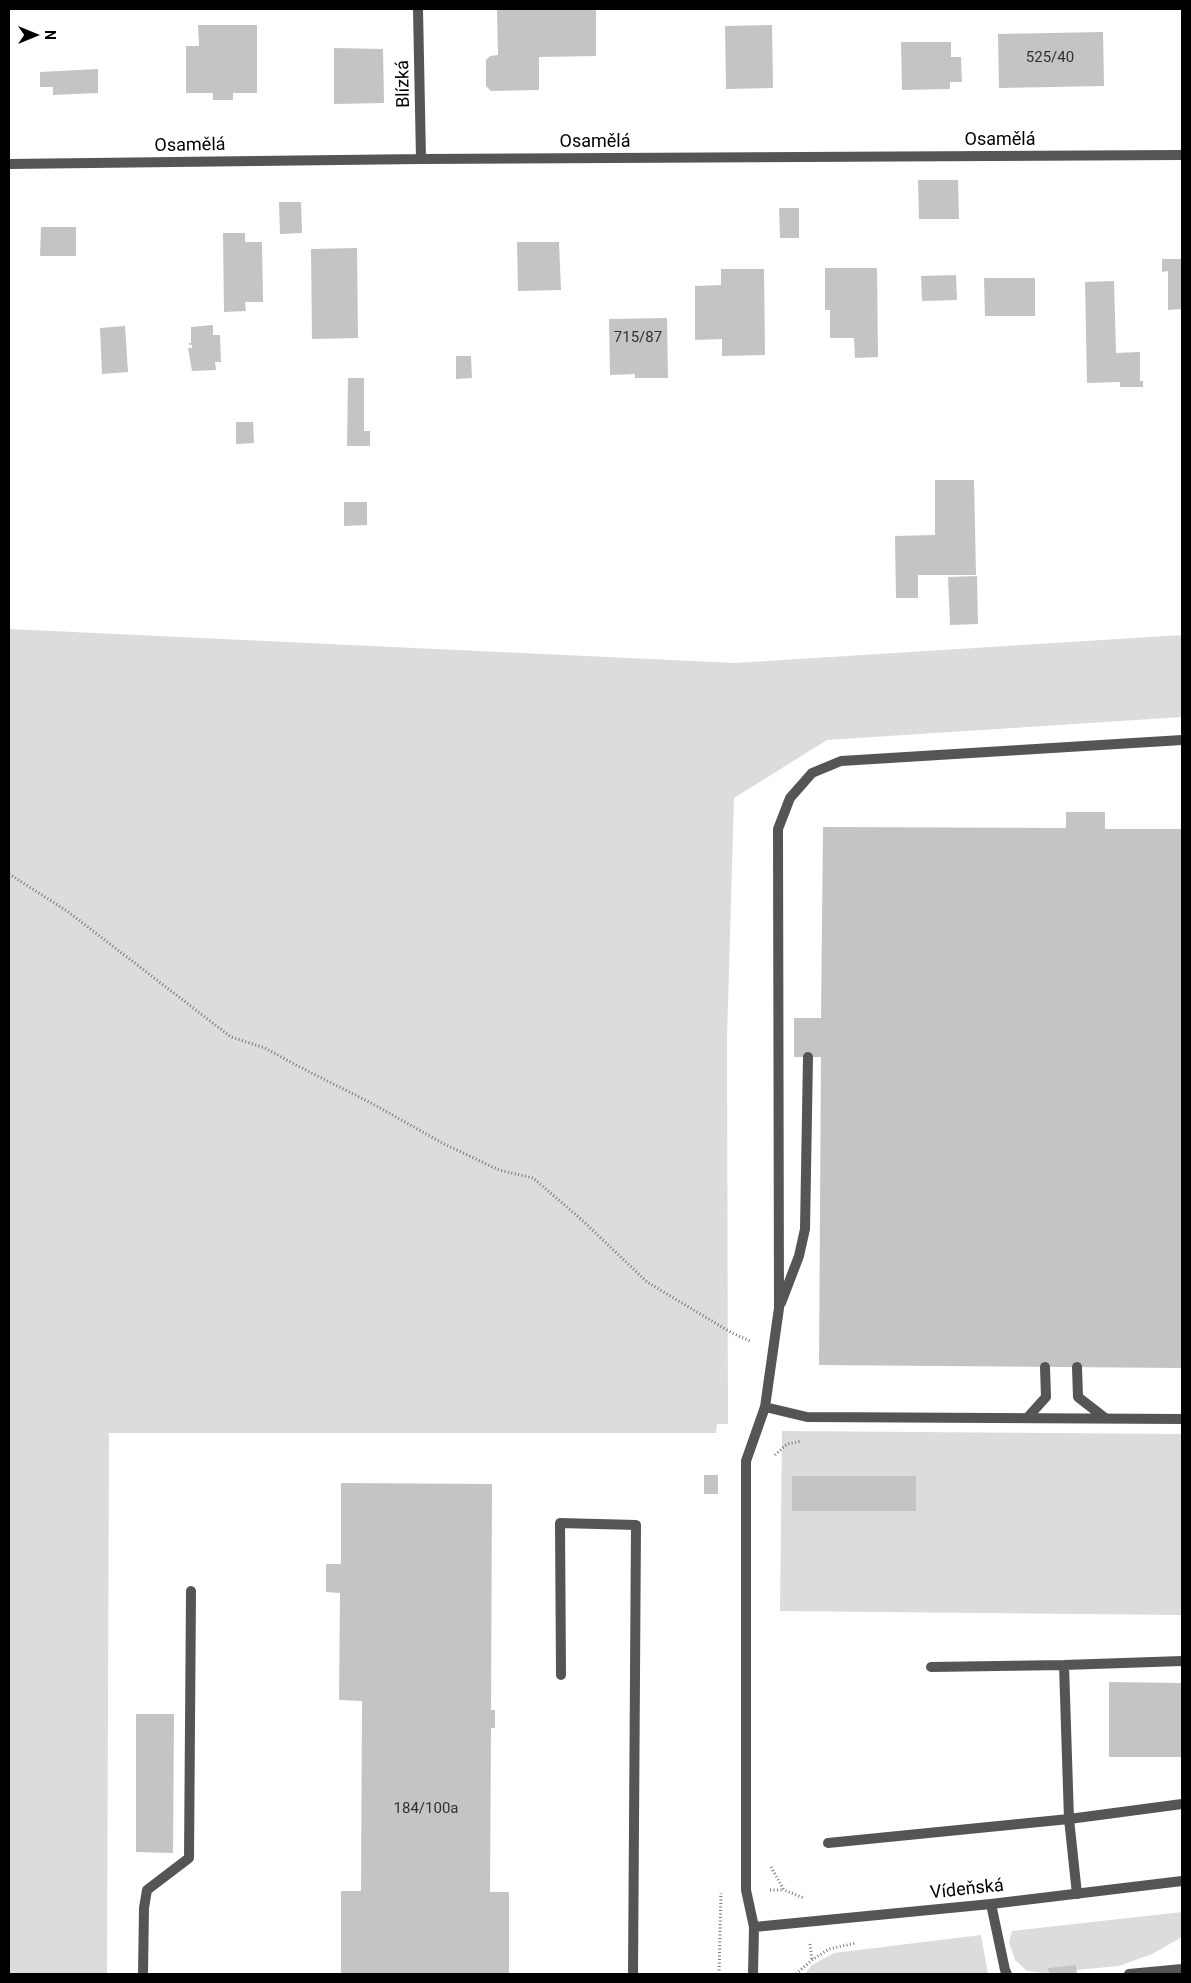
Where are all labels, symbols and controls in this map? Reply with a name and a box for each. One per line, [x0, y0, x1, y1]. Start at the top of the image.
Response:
north arrow [10, 10, 60, 60]
text: N [42, 30, 58, 40]
house number: 525/40 [1026, 49, 1074, 67]
street label: Blízká [393, 60, 415, 108]
street label: Osamělá [965, 129, 1035, 151]
street label: Osamělá [560, 131, 630, 153]
street label: Osamělá [154, 135, 226, 157]
house number: 715/87 [614, 329, 662, 347]
house number: 184/100a [394, 1800, 458, 1818]
street label: Vídeňská [929, 1875, 1005, 1905]

